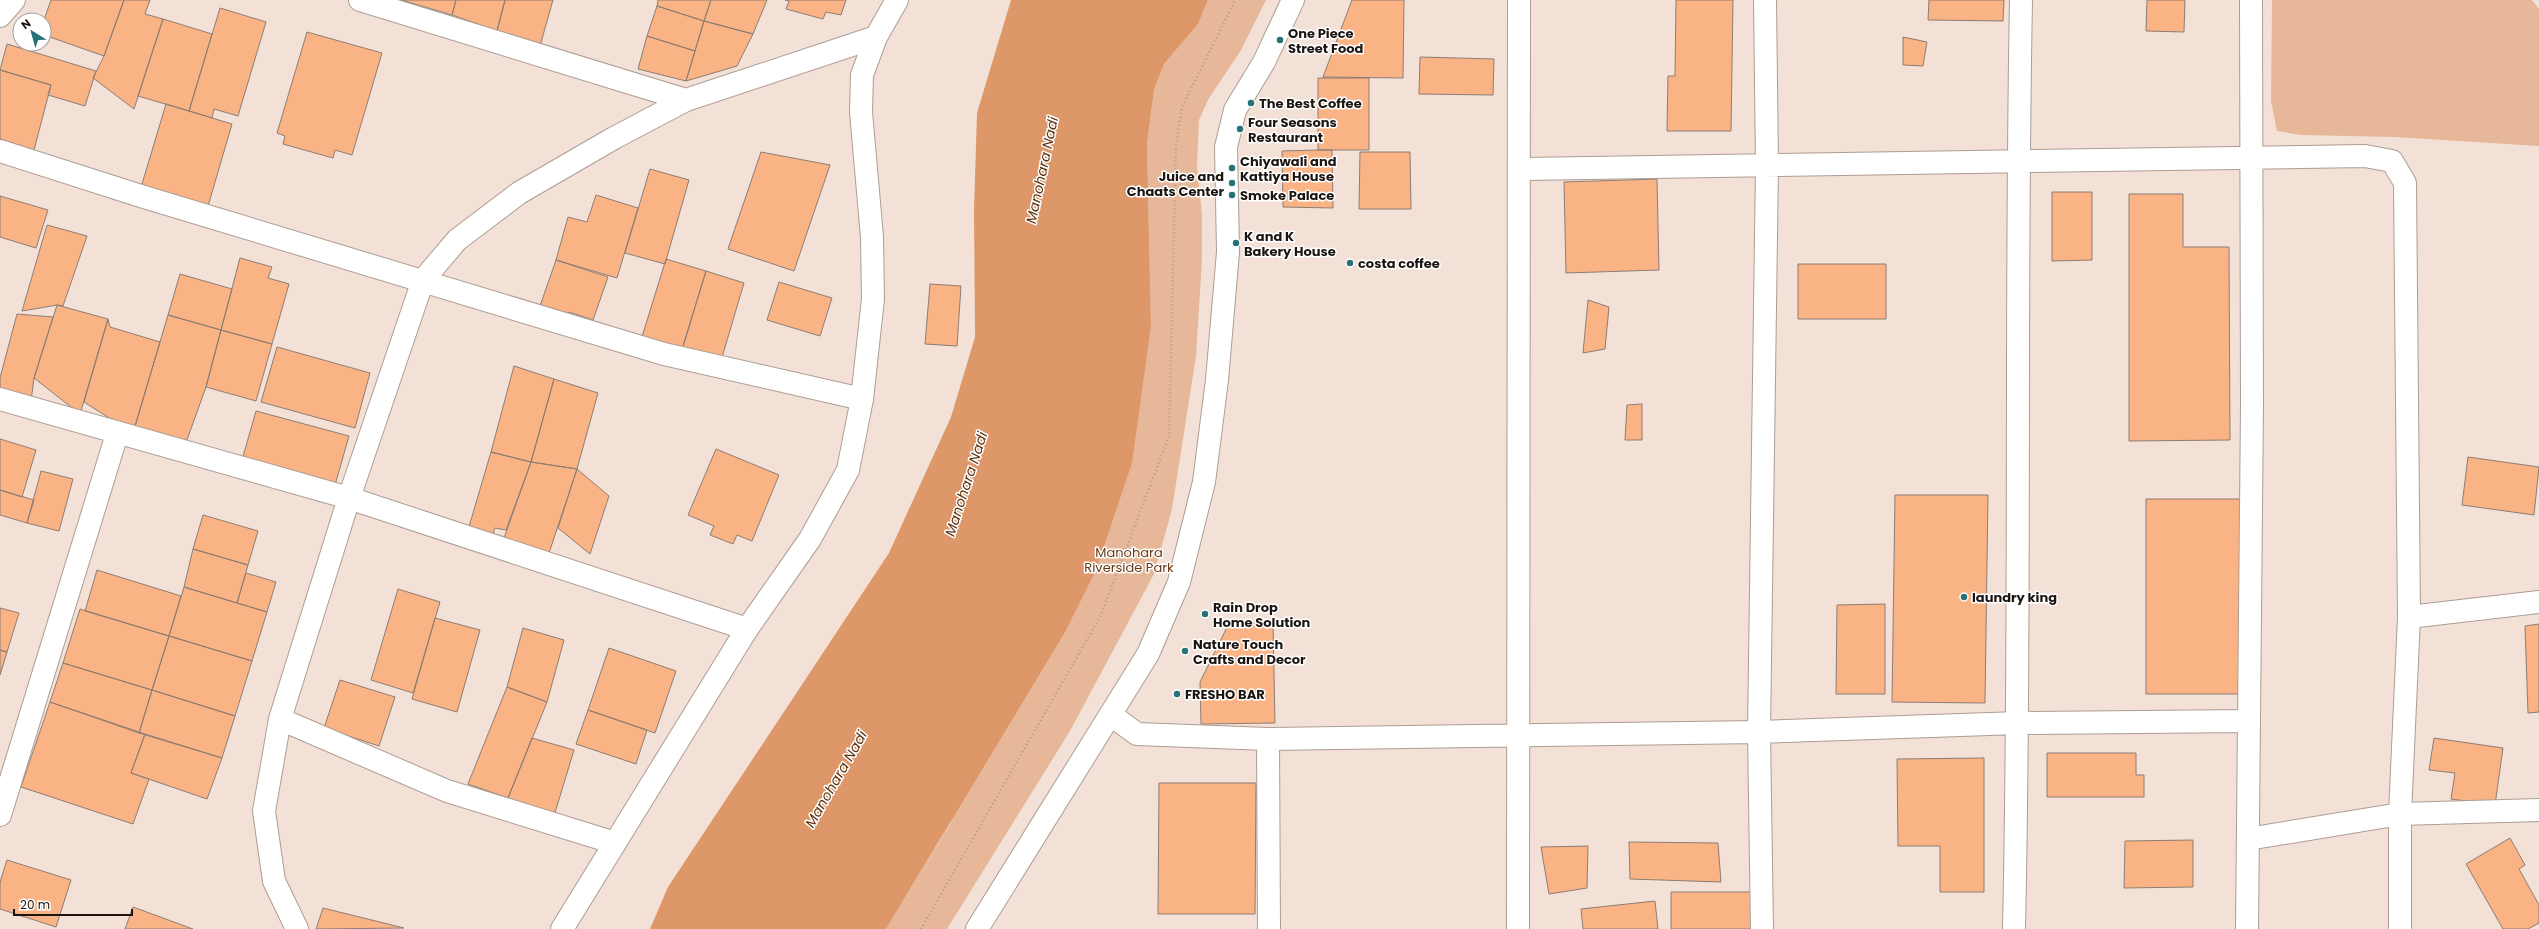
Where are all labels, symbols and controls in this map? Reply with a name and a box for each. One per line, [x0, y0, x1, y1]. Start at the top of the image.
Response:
north arrow [12, 12, 52, 52]
text: N [18, 15, 34, 33]
place label: One Piece Street Food [1288, 24, 1364, 58]
marker: One Piece Street Food [1275, 35, 1285, 45]
place label: The Best Coffee [1259, 94, 1362, 113]
marker: The Best Coffee [1246, 98, 1256, 108]
place label: Four Seasons Restaurant [1248, 113, 1337, 147]
water label: Manohara Nadi [1021, 114, 1063, 225]
marker: Four Seasons Restaurant [1235, 124, 1245, 134]
place label: Chiyawali and Kattiya House [1240, 152, 1337, 186]
marker: Chiyawali and Kattiya House [1227, 163, 1237, 173]
place label: Juice and Chaats Center [1127, 167, 1224, 201]
marker: Juice and Chaats Center [1227, 178, 1237, 188]
place label: Smoke Palace [1240, 186, 1334, 205]
marker: Smoke Palace [1227, 190, 1237, 200]
place label: K and K Bakery House [1244, 227, 1336, 261]
marker: K and K Bakery House [1231, 238, 1241, 248]
place label: costa coffee [1358, 254, 1440, 273]
marker: costa coffee [1345, 258, 1355, 268]
water label: Manohara Nadi [940, 429, 993, 539]
park label: Manohara Riverside Park [1084, 543, 1174, 577]
place label: laundry king [1972, 588, 2057, 607]
marker: laundry king [1959, 592, 1969, 602]
place label: Rain Drop Home Solution [1213, 598, 1311, 632]
marker: Rain Drop Home Solution [1200, 609, 1210, 619]
place label: Nature Touch Crafts and Decor [1193, 635, 1306, 669]
marker: Nature Touch Crafts and Decor [1180, 646, 1190, 656]
place label: FRESHO BAR [1185, 685, 1265, 704]
marker: FRESHO BAR [1172, 689, 1182, 699]
water label: Manohara Nadi [800, 726, 872, 831]
scale bar [14, 891, 132, 917]
text: 20 m [20, 896, 50, 913]

